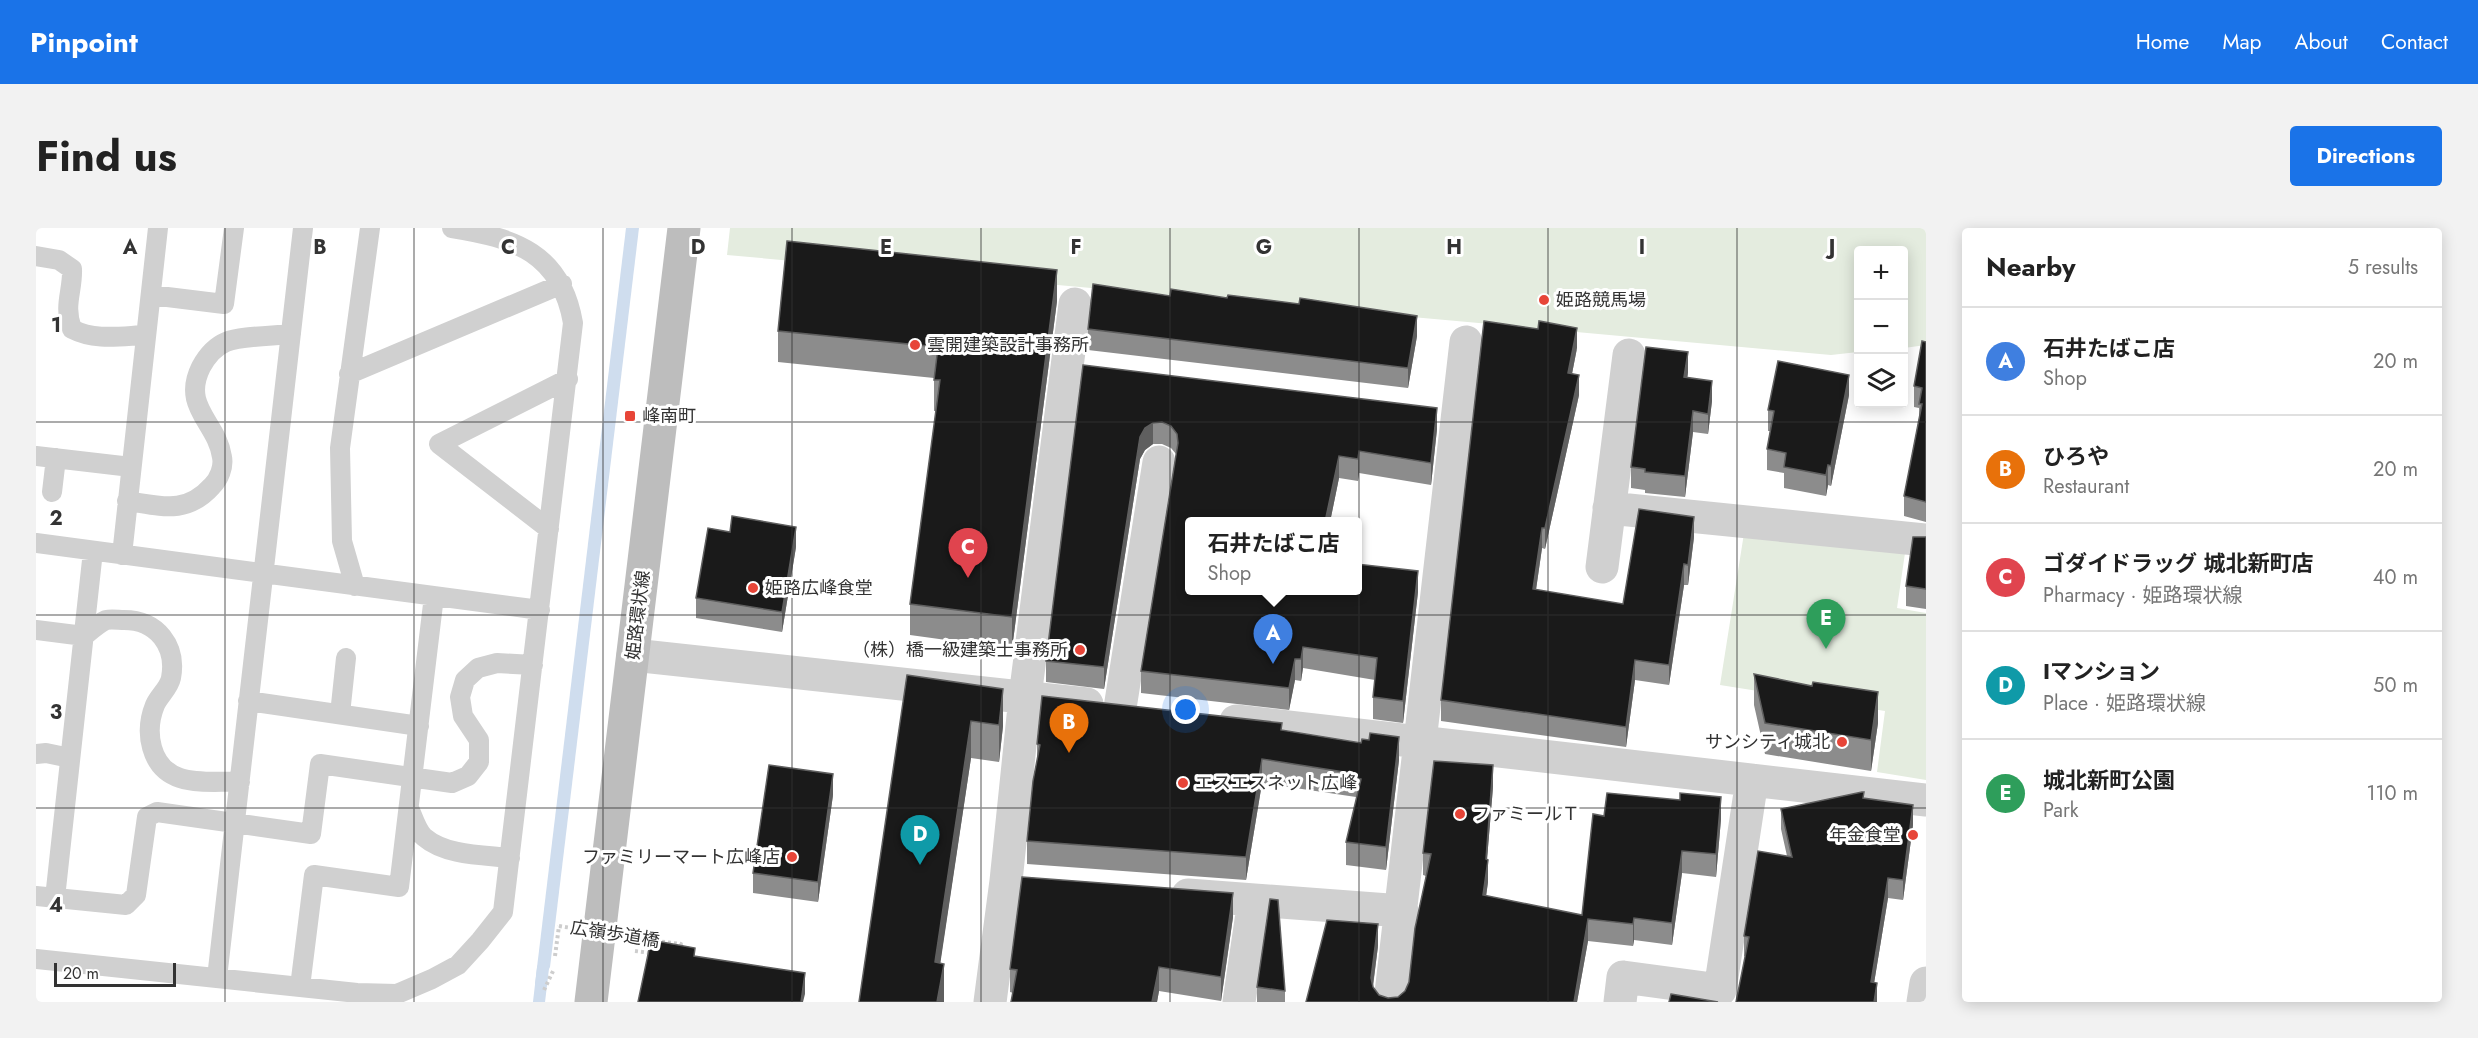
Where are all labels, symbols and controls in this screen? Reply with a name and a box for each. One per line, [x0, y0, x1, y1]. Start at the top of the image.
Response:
text: Pinpoint [30, 22, 138, 63]
text: Home [2136, 27, 2189, 57]
text: Map [2222, 27, 2262, 57]
text: About [2295, 27, 2348, 57]
text: Contact [2381, 27, 2448, 57]
text: Find us [36, 126, 177, 187]
button: Directions [2290, 126, 2442, 186]
text: A [122, 233, 138, 262]
text: B [313, 233, 327, 262]
text: C [501, 233, 515, 262]
text: D [691, 233, 705, 262]
text: E [880, 233, 892, 262]
text: F [1070, 233, 1082, 262]
text: G [1256, 233, 1272, 262]
text: H [1446, 233, 1462, 262]
text: I [1639, 233, 1645, 262]
text: J [1825, 233, 1835, 262]
map controls [1854, 246, 1908, 408]
button: + [1854, 246, 1908, 300]
text: Nearby [1986, 248, 2075, 286]
text: 5 results [2348, 253, 2418, 282]
place label: 姫路競馬場 [1556, 287, 1646, 313]
marker: 姫路競馬場 [1537, 293, 1551, 307]
button: − [1854, 300, 1908, 354]
text: 1 [51, 311, 61, 340]
place label: 雲開建築設計事務所 [927, 332, 1089, 358]
text: 石井たばこ店 [2043, 332, 2175, 364]
marker: 雲開建築設計事務所 [908, 338, 922, 352]
text: A [1998, 347, 2013, 376]
text: 20 m [2373, 347, 2418, 376]
button: layers [1854, 354, 1908, 408]
text: Shop [2043, 364, 2087, 393]
place label: 峰南町 [642, 403, 696, 429]
marker: 峰南町 [623, 409, 637, 423]
text: ひろや [2043, 440, 2109, 472]
text: B [1999, 455, 2012, 484]
text: 20 m [2373, 455, 2418, 484]
text: Restaurant [2043, 472, 2129, 501]
text: 2 [49, 504, 63, 533]
popup [1185, 517, 1362, 595]
text: 石井たばこ店 [1207, 527, 1340, 559]
pin: C [948, 528, 988, 578]
text: ゴダイドラッグ 城北新町店 [2043, 547, 2314, 579]
text: Shop [1207, 559, 1251, 588]
text: C [1998, 563, 2013, 592]
text: 40 m [2373, 563, 2418, 592]
street label: 姫路環状線 [620, 569, 656, 661]
place label: 姫路広峰食堂 [765, 575, 873, 601]
marker: 姫路広峰食堂 [746, 581, 760, 595]
text: Pharmacy · 姫路環状線 [2043, 581, 2243, 610]
pin: E [1806, 600, 1846, 649]
pin: A [1254, 614, 1292, 664]
place label: （株）橋一級建築士事務所 [852, 637, 1068, 663]
marker: （株）橋一級建築士事務所 [1073, 643, 1087, 657]
text: Iマンション [2043, 655, 2160, 687]
text: D [1998, 671, 2013, 700]
text: 50 m [2373, 671, 2418, 700]
text: Place · 姫路環状線 [2043, 689, 2206, 718]
your location [1171, 695, 1200, 724]
text: 3 [50, 698, 62, 727]
pin: B [1050, 704, 1088, 753]
place label: サンシティ城北 [1705, 729, 1830, 755]
marker: サンシティ城北 [1835, 735, 1849, 749]
text: 城北新町公園 [2043, 764, 2175, 796]
place label: エスエスネット広峰 [1195, 770, 1357, 796]
marker: エスエスネット広峰 [1176, 776, 1190, 790]
text: E [1999, 779, 2012, 808]
text: 110 m [2366, 779, 2418, 808]
text: Park [2043, 796, 2079, 825]
place label: ファミールＴ [1472, 801, 1580, 827]
marker: ファミールＴ [1453, 807, 1467, 821]
pin: D [900, 816, 940, 865]
place label: 年金食堂 [1829, 822, 1901, 848]
marker: 年金食堂 [1906, 828, 1920, 842]
place label: ファミリーマート広峰店 [582, 844, 780, 870]
marker: ファミリーマート広峰店 [785, 850, 799, 864]
text: 4 [49, 891, 63, 920]
street label: 広嶺歩道橋 [569, 914, 661, 954]
scale bar [54, 960, 176, 988]
text: 20 m [63, 962, 99, 985]

